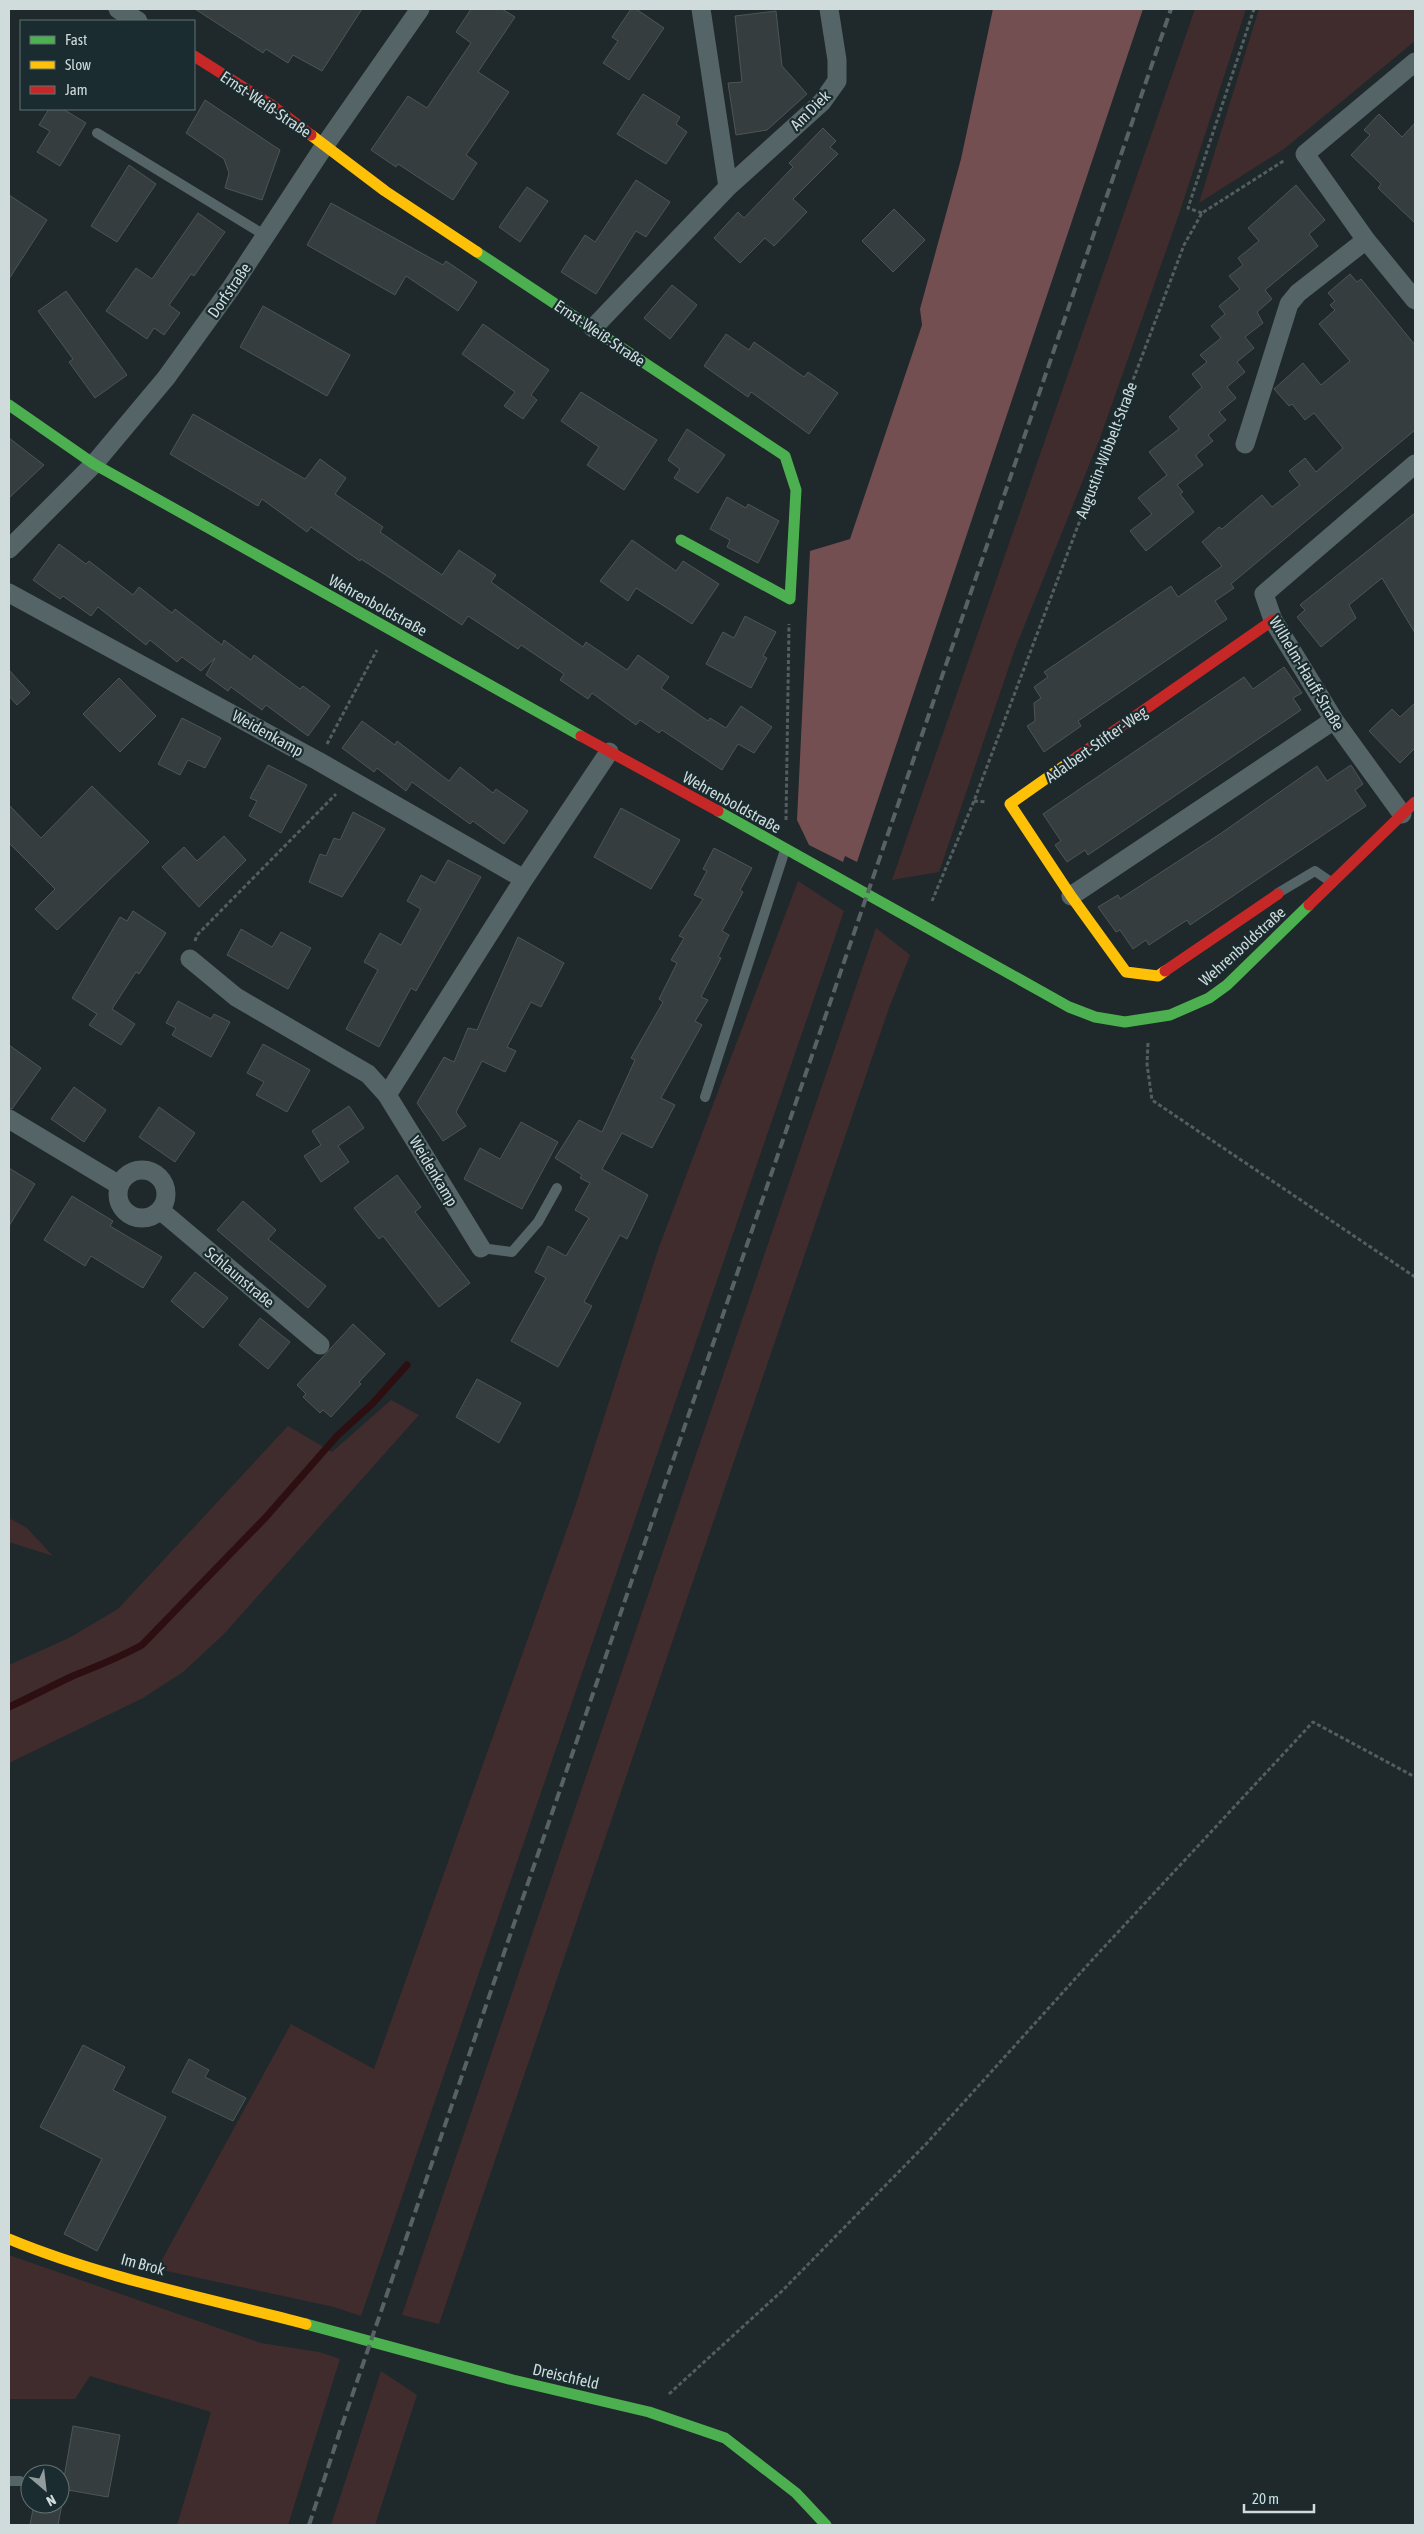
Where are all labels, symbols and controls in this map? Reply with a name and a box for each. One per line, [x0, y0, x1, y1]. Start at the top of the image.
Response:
legend [20, 20, 195, 110]
text: Fast [65, 31, 87, 48]
text: Slow [65, 56, 91, 73]
street label: Ernst-Weiß-Straße [217, 67, 315, 141]
text: Jam [65, 81, 88, 98]
street label: Am Diek [786, 86, 834, 134]
street label: Dorfstraße [204, 259, 254, 321]
street label: Ernst-Weiß-Straße [551, 296, 649, 370]
street label: Augustin-Wibbelt-Straße [1072, 379, 1141, 521]
street label: Wehrenboldstraße [326, 571, 430, 639]
street label: Wilhelm-Hauff-Straße [1266, 613, 1348, 733]
street label: Adalbert-Stifter-Weg [1042, 702, 1151, 787]
street label: Weidenkamp [229, 706, 307, 761]
street label: Wehrenboldstraße [680, 768, 784, 836]
street label: Wehrenboldstraße [1195, 903, 1289, 989]
street label: Weidenkamp [405, 1133, 462, 1210]
street label: Schlaunstraße [202, 1243, 278, 1311]
street label: Im Brok [119, 2250, 167, 2278]
street label: Dreischfeld [531, 2360, 601, 2392]
north arrow [20, 2464, 70, 2514]
scale bar [1244, 2482, 1314, 2514]
text: 20 m [1252, 2490, 1279, 2507]
text: N [44, 2491, 59, 2509]

